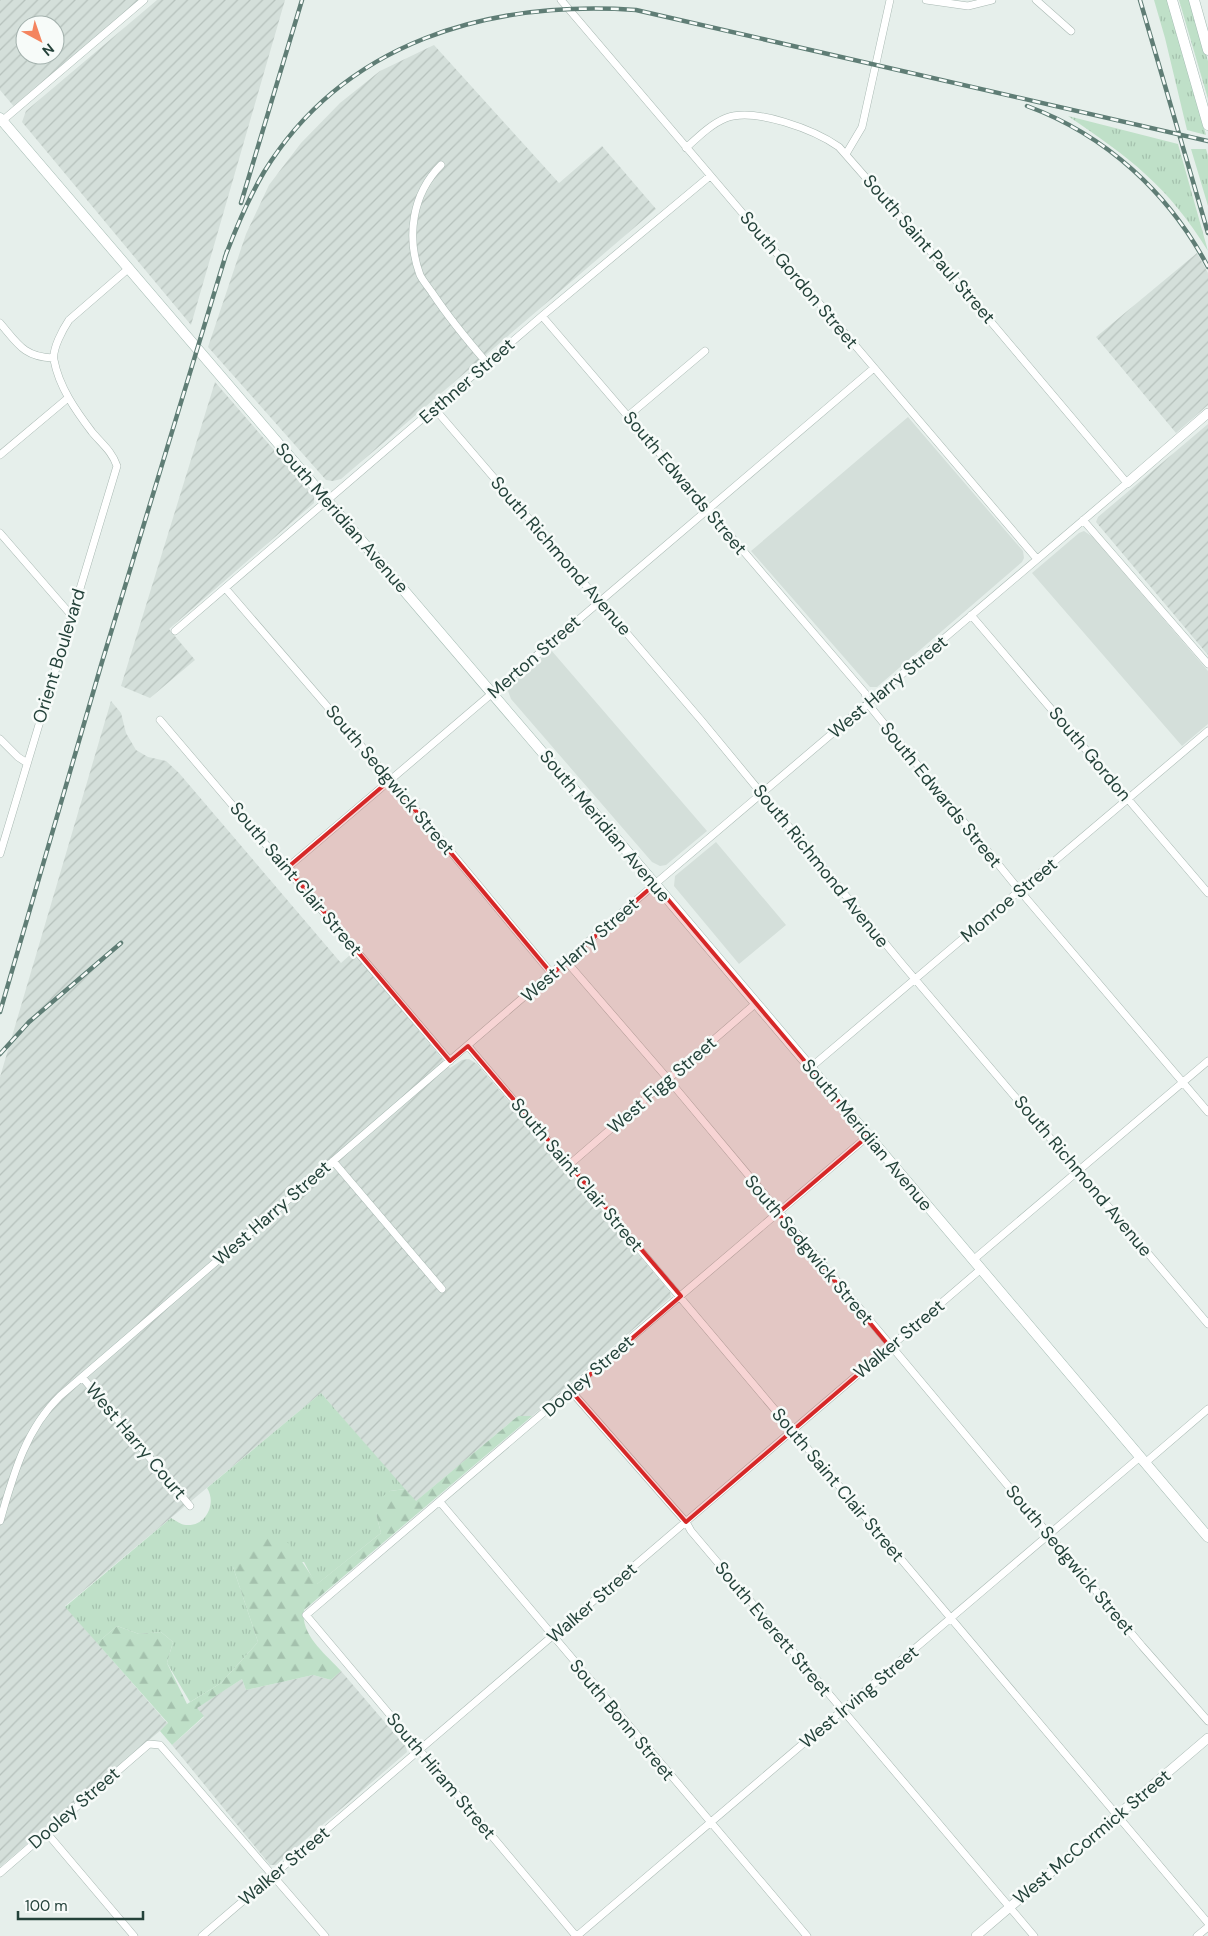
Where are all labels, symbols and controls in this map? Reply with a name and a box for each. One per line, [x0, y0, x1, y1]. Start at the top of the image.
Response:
north arrow [15, 15, 65, 65]
text: N [39, 40, 58, 60]
street label: South Saint Paul Street [858, 169, 1000, 329]
street label: South Gordon Street [734, 206, 864, 354]
street label: Esthner Street [414, 333, 520, 429]
street label: South Edwards Street [618, 406, 752, 560]
street label: South Meridian Avenue [270, 438, 414, 598]
street label: South Richmond Avenue [485, 471, 637, 641]
street label: Orient Boulevard [27, 586, 91, 726]
street label: Merton Street [482, 610, 586, 704]
street label: West Harry Street [823, 630, 953, 744]
street label: South Sedgwick Street [320, 700, 460, 860]
street label: South Gordon [1043, 702, 1137, 806]
street label: South Edwards Street [875, 717, 1007, 873]
street label: South Meridian Avenue [534, 745, 676, 907]
street label: South Richmond Avenue [748, 779, 894, 953]
street label: South Saint Clair Street [225, 797, 367, 961]
street label: Monroe Street [956, 853, 1062, 947]
street label: West Harry Street [516, 892, 644, 1008]
street label: West Figg Street [602, 1031, 722, 1139]
street label: South Meridian Avenue [796, 1054, 938, 1216]
street label: South Richmond Avenue [1008, 1090, 1158, 1262]
street label: South Saint Clair Street [506, 1093, 648, 1257]
street label: West Harry Street [208, 1155, 336, 1271]
street label: South Sedgwick Street [739, 1170, 879, 1330]
street label: Walker Street [849, 1294, 949, 1384]
street label: Dooley Street [537, 1330, 639, 1422]
street label: West Harry Court [80, 1378, 192, 1504]
street label: South Saint Clair Street [767, 1403, 909, 1567]
street label: South Sedgwick Street [1000, 1480, 1140, 1640]
street label: South Everett Street [709, 1556, 837, 1702]
street label: Walker Street [542, 1557, 642, 1649]
street label: West Irving Street [795, 1640, 923, 1754]
street label: South Bonn Street [564, 1654, 680, 1786]
street label: South Hiram Street [381, 1708, 501, 1844]
street label: Dooley Street [23, 1762, 125, 1854]
street label: West McCormick Street [1008, 1764, 1176, 1910]
street label: Walker Street [234, 1821, 334, 1911]
scale bar [18, 1888, 142, 1920]
text: 100 m [25, 1896, 68, 1916]

